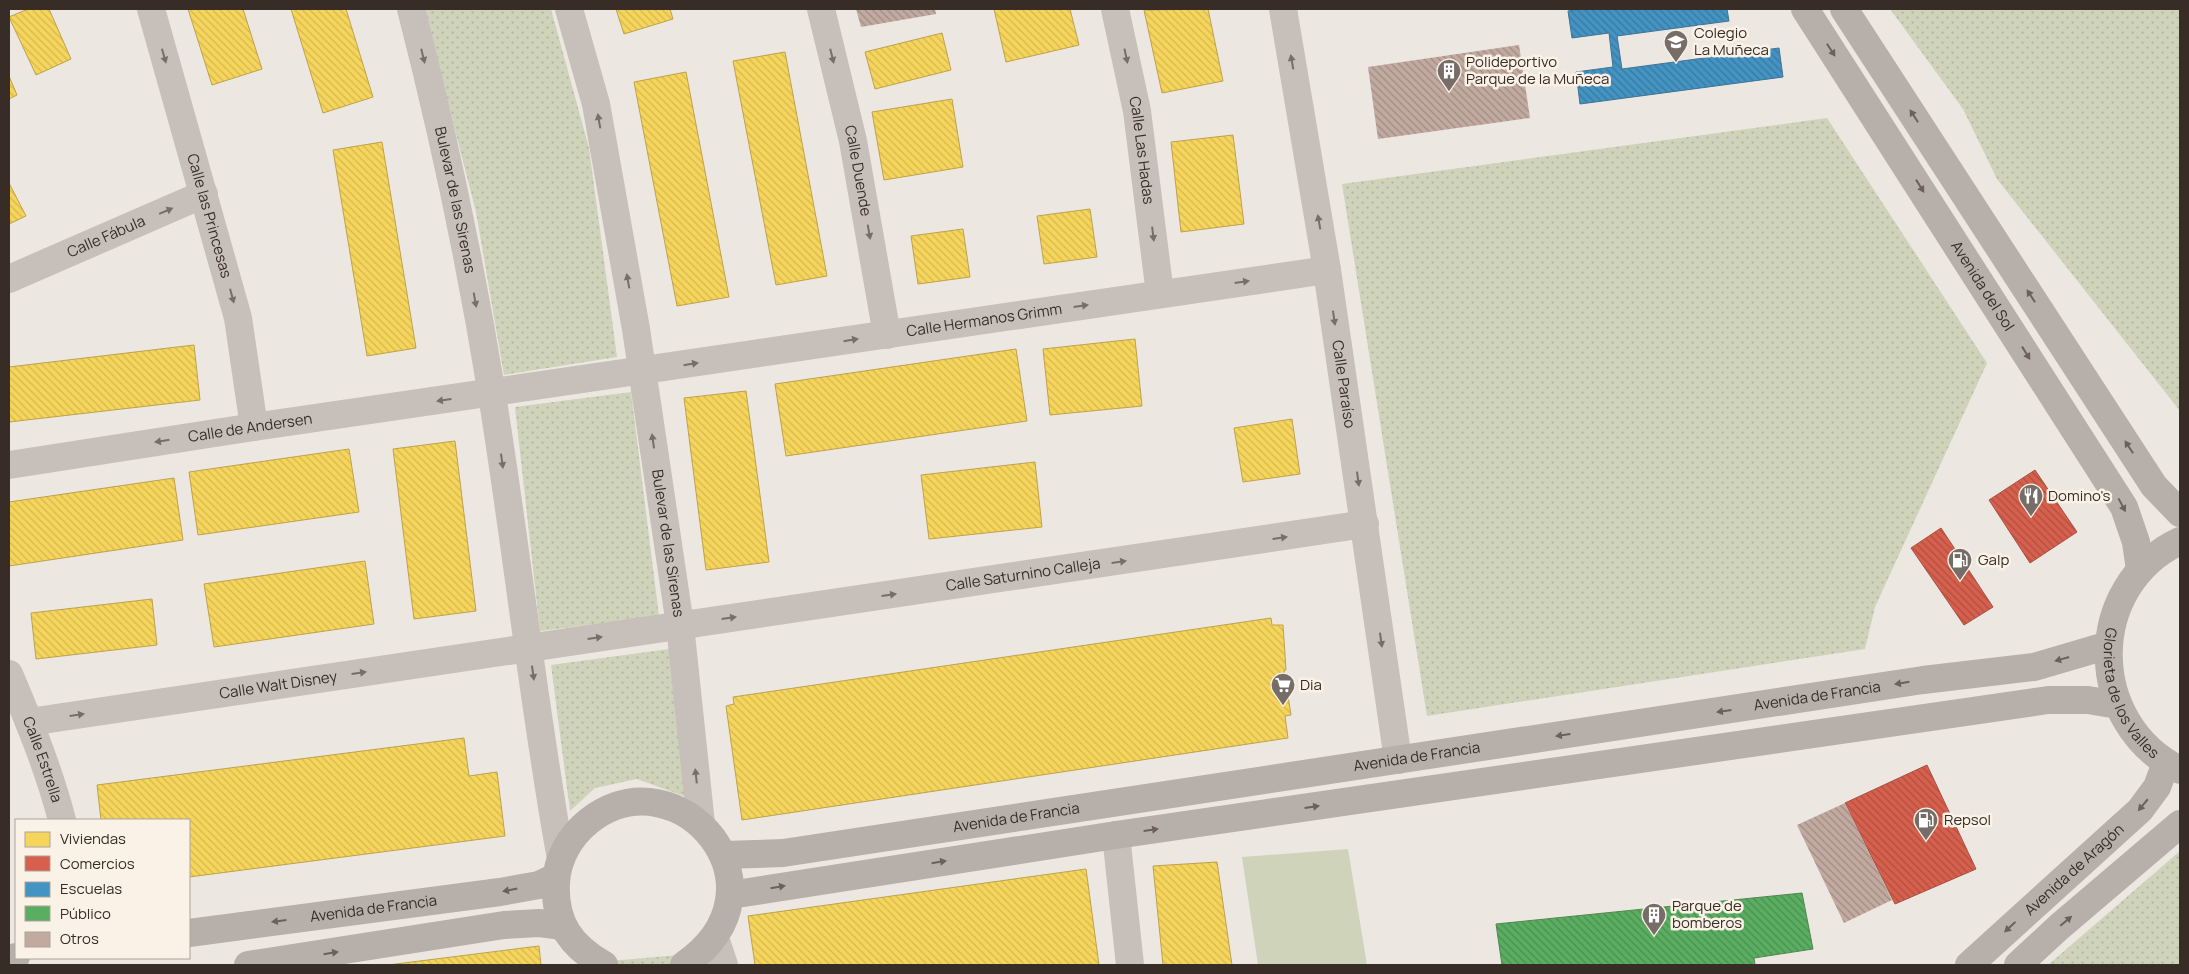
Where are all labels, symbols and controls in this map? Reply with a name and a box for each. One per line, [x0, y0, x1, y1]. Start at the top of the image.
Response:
place label: Colegio La Muñeca [1694, 22, 1769, 60]
school or university icon: Colegio La Muñeca [1663, 29, 1689, 63]
one-way arrow [1827, 43, 1836, 56]
one-way arrow [160, 48, 168, 63]
one-way arrow [419, 49, 427, 64]
one-way arrow [828, 49, 836, 64]
one-way arrow [1122, 49, 1130, 65]
place label: Polideportivo Parque de la Muñeca [1466, 51, 1609, 89]
one-way arrow [1287, 53, 1295, 69]
building icon: Polideportivo Parque de la Muñeca [1436, 58, 1462, 92]
street label: Calle Las Hadas [1124, 94, 1160, 206]
one-way arrow [1910, 109, 1919, 122]
one-way arrow [595, 112, 603, 128]
street label: Calle Duende [840, 123, 877, 218]
street label: Bulevar de las Sirenas [430, 125, 481, 275]
street label: Calle las Princesas [182, 151, 237, 281]
one-way arrow [1915, 179, 1924, 193]
one-way arrow [159, 206, 173, 214]
street label: Calle Fábula [64, 210, 148, 262]
one-way arrow [1314, 213, 1322, 229]
one-way arrow [865, 225, 873, 241]
one-way arrow [1149, 226, 1157, 242]
street label: Avenida del Sol [1946, 237, 2020, 335]
one-way arrow [623, 272, 631, 288]
one-way arrow [1234, 278, 1250, 286]
one-way arrow [228, 289, 236, 304]
one-way arrow [2026, 289, 2036, 303]
one-way arrow [472, 293, 480, 309]
street label: Calle Hermanos Grimm [905, 298, 1063, 341]
one-way arrow [1074, 302, 1090, 310]
one-way arrow [1331, 310, 1339, 326]
one-way arrow [844, 336, 860, 344]
street label: Calle Paraíso [1327, 339, 1361, 430]
one-way arrow [2021, 346, 2030, 359]
one-way arrow [683, 360, 699, 368]
one-way arrow [435, 396, 451, 404]
street label: Calle de Andersen [187, 408, 314, 447]
one-way arrow [649, 433, 657, 449]
one-way arrow [153, 438, 169, 446]
one-way arrow [2124, 441, 2133, 454]
one-way arrow [498, 453, 506, 469]
street label: Bulevar de las Sirenas [647, 468, 690, 619]
one-way arrow [1355, 471, 1363, 487]
restaurant icon: Domino's [2018, 483, 2044, 517]
place label: Domino's [2048, 485, 2110, 506]
one-way arrow [2118, 497, 2126, 512]
one-way arrow [1273, 534, 1289, 542]
fuel station icon: Galp [1947, 547, 1973, 581]
place label: Galp [1978, 549, 2009, 570]
street label: Calle Saturnino Calleja [944, 552, 1102, 596]
one-way arrow [1112, 557, 1128, 565]
one-way arrow [882, 591, 898, 599]
one-way arrow [721, 614, 737, 622]
street label: Glorieta de los Valles [2099, 626, 2164, 763]
one-way arrow [1377, 632, 1385, 648]
one-way arrow [587, 634, 603, 642]
one-way arrow [2054, 655, 2069, 663]
street label: Calle Walt Disney [218, 665, 339, 704]
one-way arrow [529, 666, 537, 682]
one-way arrow [352, 669, 368, 677]
supermarket icon: Dia [1270, 672, 1296, 706]
place label: Dia [1300, 674, 1322, 695]
street label: Avenida de Francia [1752, 676, 1882, 716]
one-way arrow [1893, 679, 1909, 687]
one-way arrow [1715, 707, 1731, 715]
one-way arrow [70, 711, 86, 719]
street label: Calle Estrella [18, 713, 68, 805]
one-way arrow [1555, 731, 1571, 739]
street label: Avenida de Francia [1352, 736, 1481, 776]
one-way arrow [692, 768, 700, 784]
street label: Avenida de Francia [951, 797, 1081, 837]
one-way arrow [2137, 799, 2149, 811]
one-way arrow [1304, 803, 1320, 811]
fuel station icon: Repsol [1913, 807, 1939, 841]
place label: Repsol [1944, 809, 1991, 830]
legend [15, 819, 190, 959]
street label: Avenida de Aragón [2019, 819, 2128, 920]
one-way arrow [1144, 826, 1160, 834]
text: Viviendas [60, 828, 126, 849]
text: Comercios [60, 853, 135, 874]
one-way arrow [931, 858, 947, 866]
text: Escuelas [60, 878, 122, 899]
one-way arrow [770, 882, 786, 890]
one-way arrow [501, 887, 517, 895]
street label: Avenida de Francia [309, 889, 438, 927]
place label: Parque de bomberos [1672, 895, 1742, 933]
building icon: Parque de bomberos [1641, 902, 1667, 936]
text: Público [60, 903, 111, 924]
one-way arrow [2060, 915, 2073, 926]
one-way arrow [271, 917, 287, 925]
one-way arrow [2005, 921, 2017, 933]
text: Otros [60, 928, 99, 949]
one-way arrow [323, 948, 339, 956]

